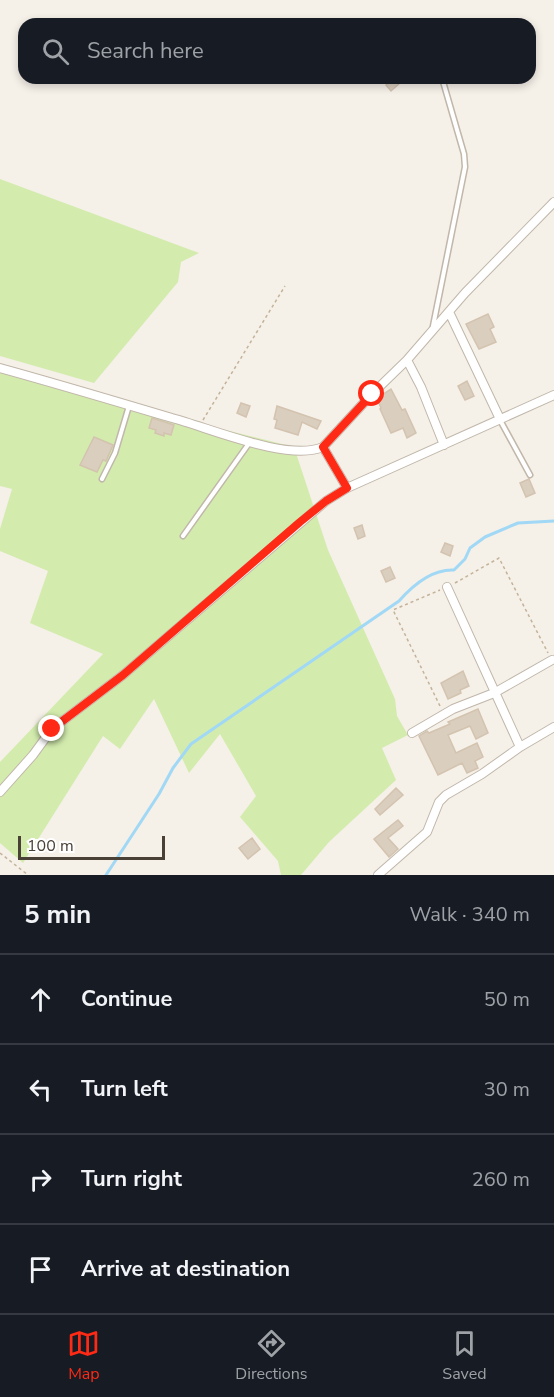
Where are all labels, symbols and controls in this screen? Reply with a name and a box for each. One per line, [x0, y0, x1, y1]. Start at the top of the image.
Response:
search box [18, 18, 536, 84]
icon: search [39, 35, 72, 68]
text: Search here [87, 36, 204, 66]
route start [358, 380, 384, 406]
route end [38, 715, 64, 741]
scale bar [18, 833, 165, 860]
text: 100 m [27, 835, 74, 857]
text: 5 min [24, 897, 91, 932]
text: Walk · 340 m [410, 901, 530, 928]
icon: ahead [24, 983, 57, 1016]
text: Continue [81, 984, 172, 1014]
text: 50 m [484, 986, 530, 1013]
icon: left [24, 1073, 57, 1106]
text: Turn left [81, 1074, 168, 1104]
text: 30 m [484, 1076, 530, 1103]
icon: right [24, 1163, 57, 1196]
text: Turn right [81, 1164, 182, 1194]
text: 260 m [472, 1166, 530, 1193]
icon: arrive [24, 1253, 57, 1286]
text: Arrive at destination [81, 1254, 290, 1284]
tab: Map [67, 1327, 100, 1385]
tab: Directions [235, 1327, 307, 1385]
tab: Saved [442, 1327, 487, 1385]

